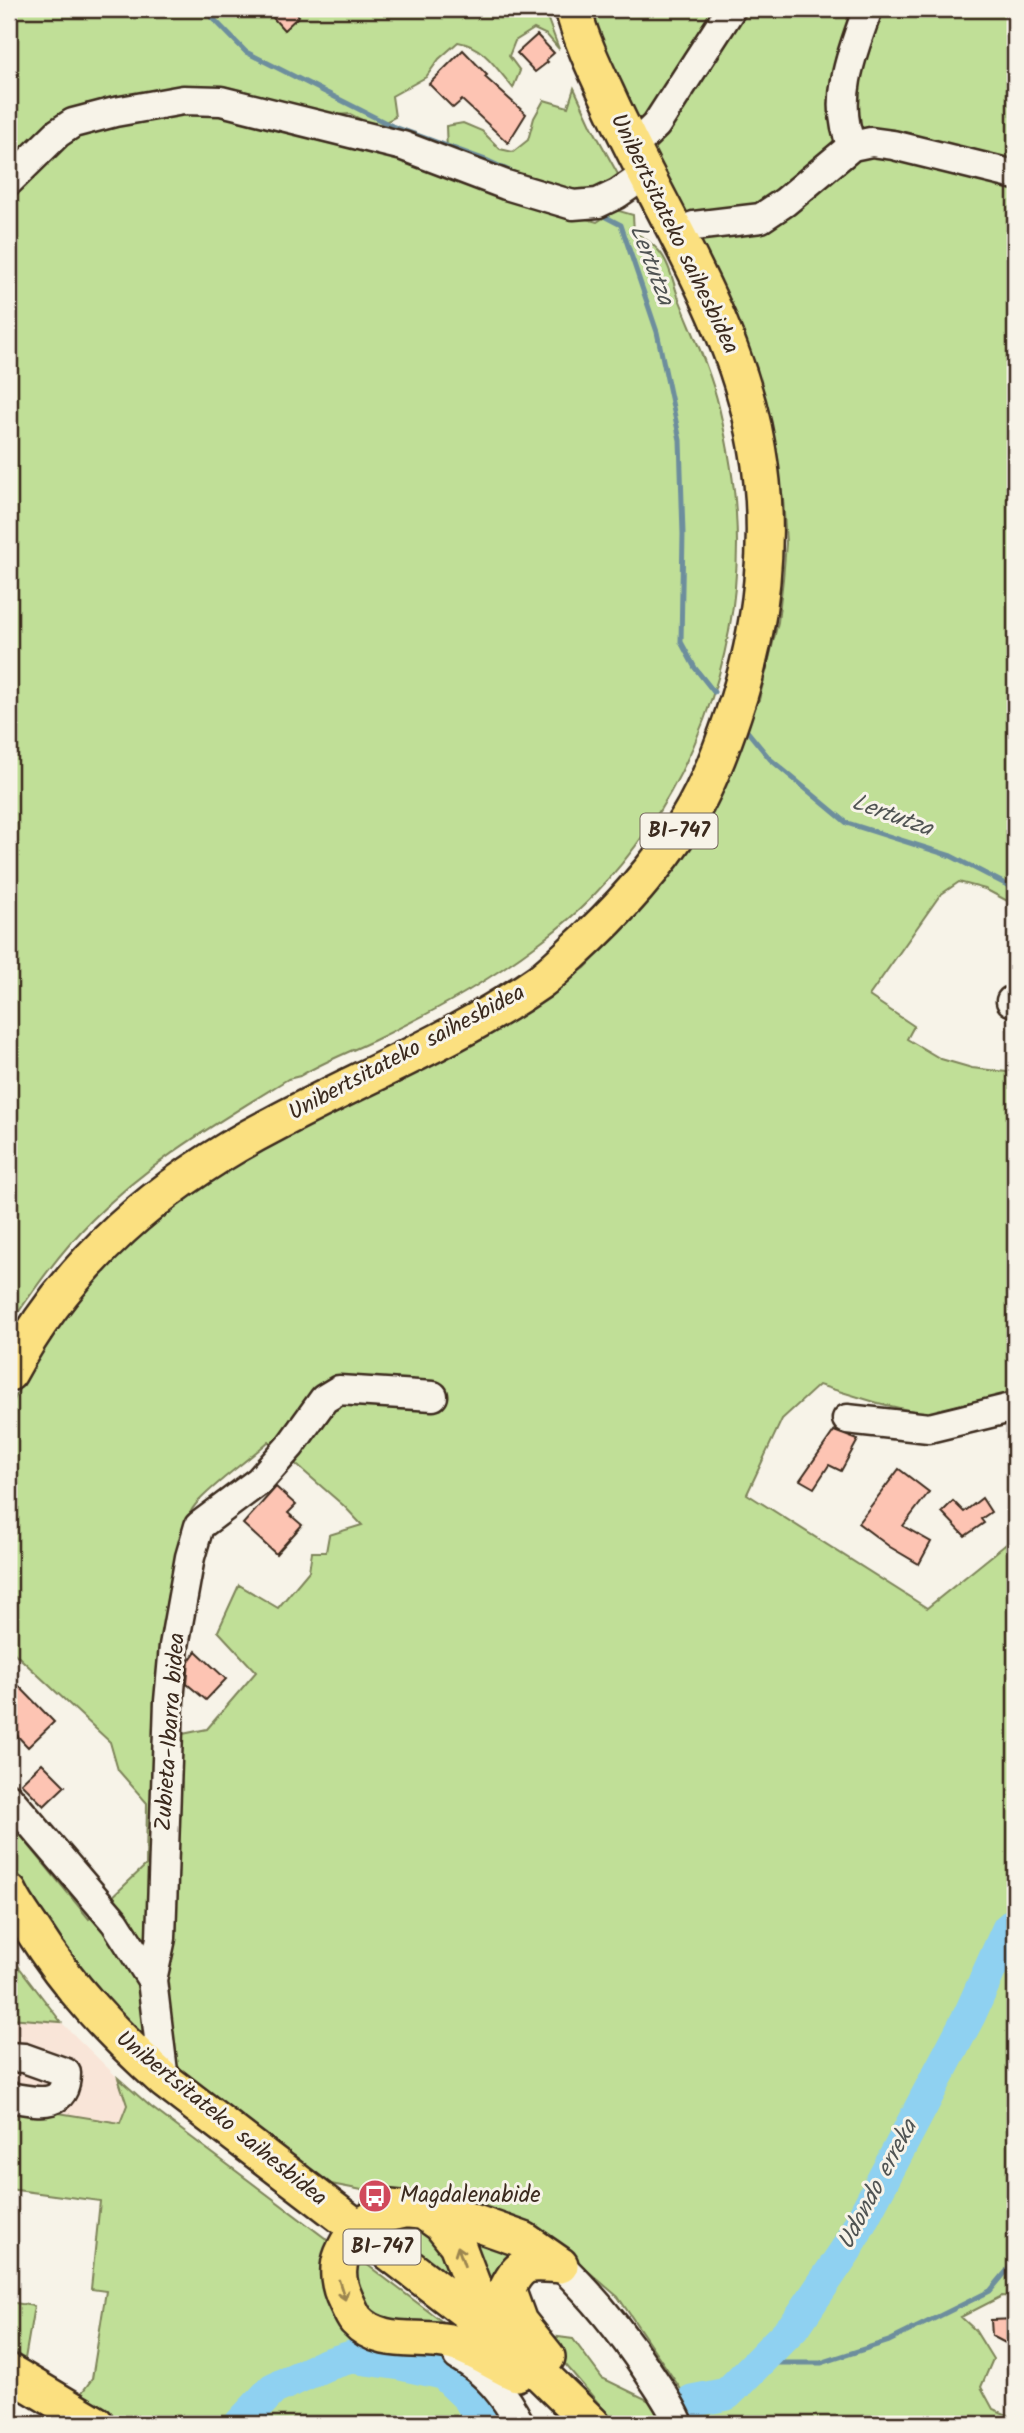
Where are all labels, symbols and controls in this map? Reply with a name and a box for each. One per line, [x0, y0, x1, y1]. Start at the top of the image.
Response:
street label: Unibertsitateko saihesbidea [600, 108, 748, 360]
water label: Lertutza [618, 219, 685, 313]
water label: Lertutza [846, 783, 940, 849]
road number: BI-747 [640, 814, 718, 848]
street label: Unibertsitateko saihesbidea [282, 975, 532, 1131]
street label: Zubieta-Ibarra bidea [146, 1632, 196, 1832]
street label: Unibertsitateko saihesbidea [107, 2022, 335, 2216]
water label: Udondo erreka [827, 2111, 929, 2257]
bus stop icon: Magdalenabide [356, 2177, 394, 2215]
place label: Magdalenabide [400, 2178, 541, 2214]
road number: BI-747 [344, 2230, 420, 2264]
one-way arrow [453, 2245, 466, 2267]
one-way arrow [337, 2278, 350, 2300]

